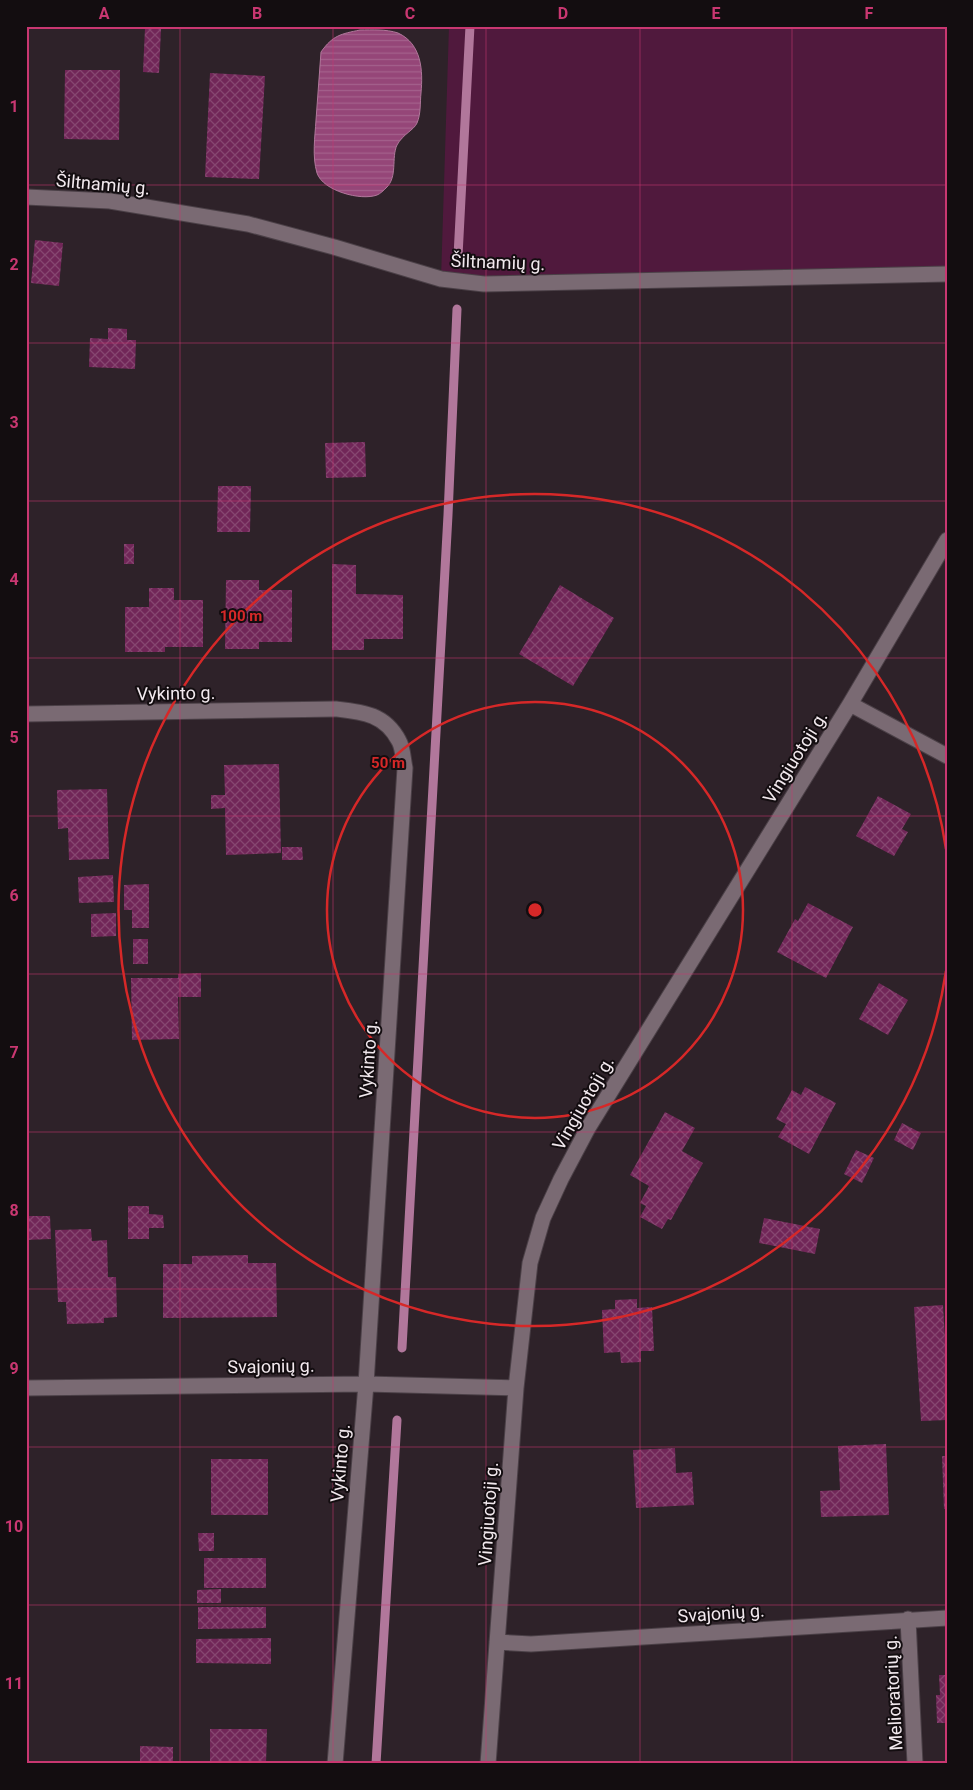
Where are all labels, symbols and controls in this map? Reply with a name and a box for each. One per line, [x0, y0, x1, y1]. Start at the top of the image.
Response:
text: A [99, 4, 110, 23]
text: B [252, 4, 262, 23]
text: C [405, 4, 415, 23]
text: D [558, 4, 568, 23]
text: E [712, 4, 721, 23]
text: F [865, 4, 874, 23]
text: 1 [9, 97, 19, 116]
street label: Šiltnamių g. [55, 169, 151, 199]
street label: Šiltnamių g. [450, 250, 546, 274]
text: 2 [9, 255, 19, 274]
text: 3 [9, 413, 19, 432]
text: 4 [9, 570, 19, 589]
text: 100 m [220, 607, 262, 625]
street label: Vykinto g. [137, 682, 215, 704]
street label: Vingiuotoji g. [758, 707, 832, 807]
text: 5 [9, 728, 19, 747]
text: 50 m [371, 754, 405, 772]
text: 6 [9, 886, 19, 905]
centre of rings [526, 901, 544, 919]
street label: Vykinto g. [355, 1019, 381, 1099]
text: 7 [9, 1043, 19, 1062]
street label: Vingiuotoji g. [548, 1053, 618, 1153]
text: 8 [9, 1201, 19, 1220]
street label: Svajonių g. [227, 1355, 315, 1377]
text: 9 [9, 1359, 19, 1378]
street label: Vykinto g. [326, 1423, 354, 1503]
street label: Vingiuotoji g. [474, 1461, 502, 1567]
text: 10 [5, 1517, 23, 1536]
street label: Svajonių g. [677, 1599, 765, 1627]
street label: Melioratorių g. [879, 1635, 907, 1751]
text: 11 [5, 1674, 23, 1693]

